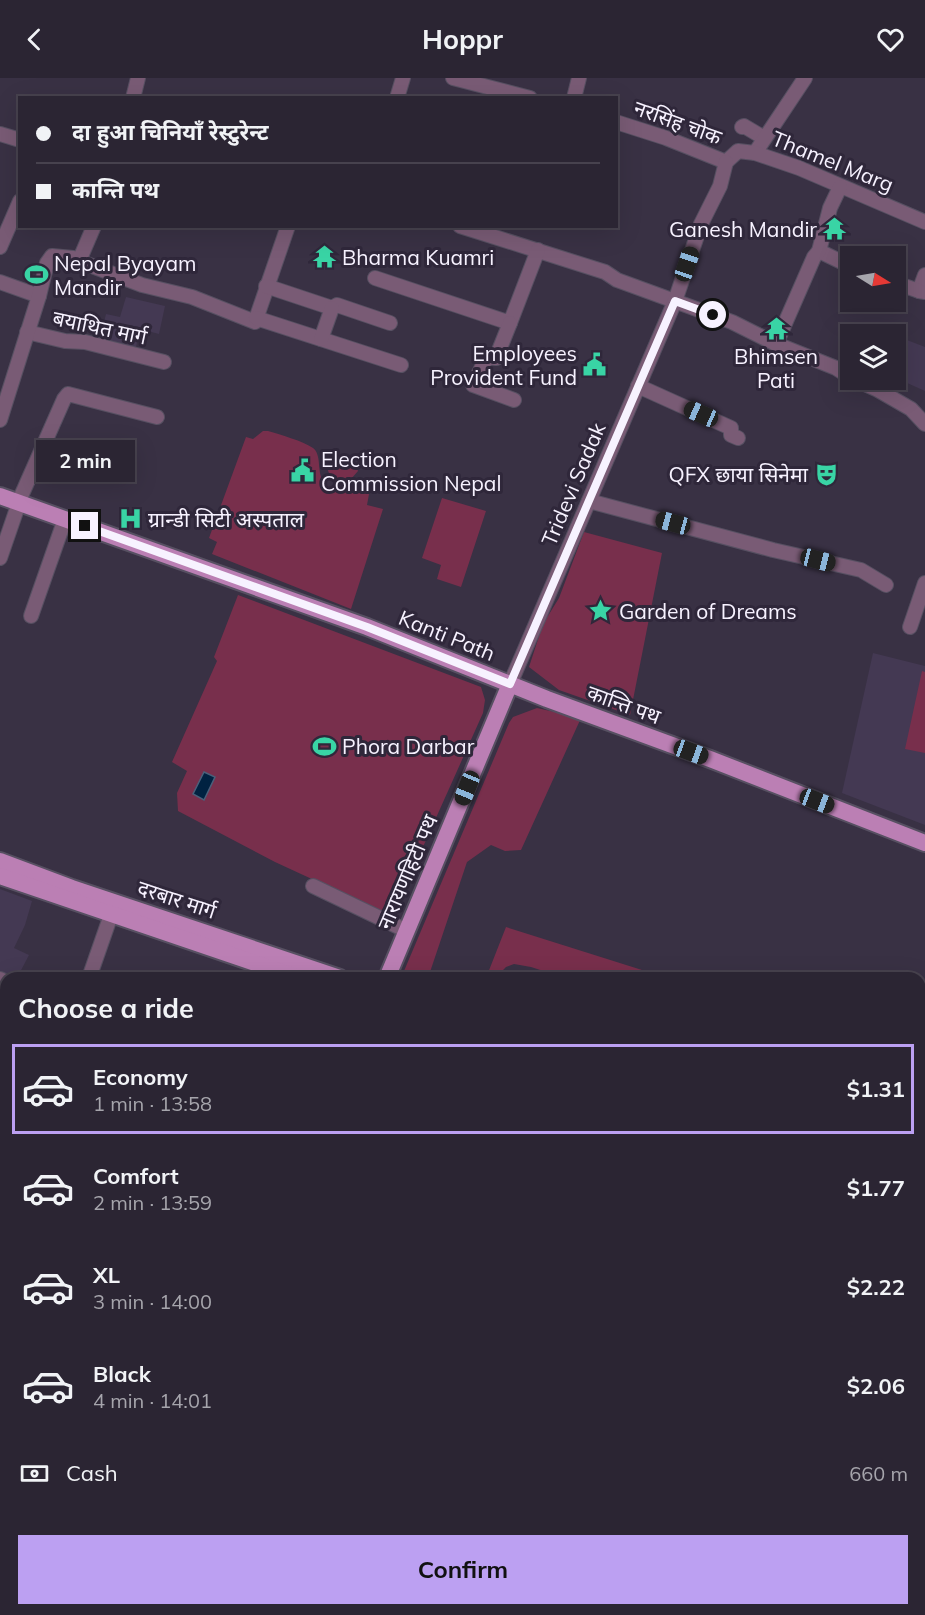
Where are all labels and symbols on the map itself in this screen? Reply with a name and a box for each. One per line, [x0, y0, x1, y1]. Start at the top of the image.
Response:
street label: नरसिंह चोक [631, 94, 726, 150]
street label: Thamel Marg [768, 125, 898, 197]
place label: Ganesh Mandir [669, 216, 817, 242]
temple icon: Ganesh Mandir [822, 216, 848, 242]
temple icon: Bharma Kuamri [311, 244, 337, 270]
place label: Bharma Kuamri [342, 244, 494, 270]
car [673, 244, 701, 284]
north arrow [840, 246, 906, 312]
place label: Nepal Byayam Mandir [54, 250, 197, 300]
sports icon: Nepal Byayam Mandir [23, 262, 49, 288]
route start [699, 301, 726, 328]
street label: बयाथित मार्ग [50, 304, 151, 350]
temple icon: Bhimsen Pati [763, 315, 789, 341]
place label: Employees Provident Fund [430, 340, 577, 390]
place label: Bhimsen Pati [734, 343, 818, 393]
public building icon: Employees Provident Fund [582, 352, 608, 378]
car [681, 398, 721, 430]
street label: Tridevi Sadak [535, 418, 611, 549]
callout: 2 min [36, 439, 134, 481]
place label: Election Commission Nepal [321, 446, 501, 496]
public building icon: Election Commission Nepal [290, 458, 316, 484]
place label: QFX छाया सिनेमा [669, 461, 809, 487]
theatre icon: QFX छाया सिनेमा [813, 461, 839, 487]
hospital icon: ग्रान्डी सिटी अस्पताल [117, 506, 143, 532]
place label: ग्रान्डी सिटी अस्पताल [148, 506, 305, 532]
car [653, 510, 693, 536]
route end [71, 512, 98, 539]
car [798, 547, 838, 573]
place icon: Garden of Dreams [588, 598, 614, 624]
place label: Garden of Dreams [619, 598, 797, 624]
street label: Kanti Path [395, 604, 499, 666]
street label: कान्ति पथ [584, 679, 665, 729]
sports icon: Phora Darbar [311, 733, 337, 759]
place label: Phora Darbar [342, 733, 475, 759]
car [671, 737, 711, 767]
car [452, 768, 482, 808]
car [797, 786, 837, 816]
street label: नारायणहिटी पथ [371, 810, 443, 933]
street label: दरबार मार्ग [134, 874, 221, 924]

